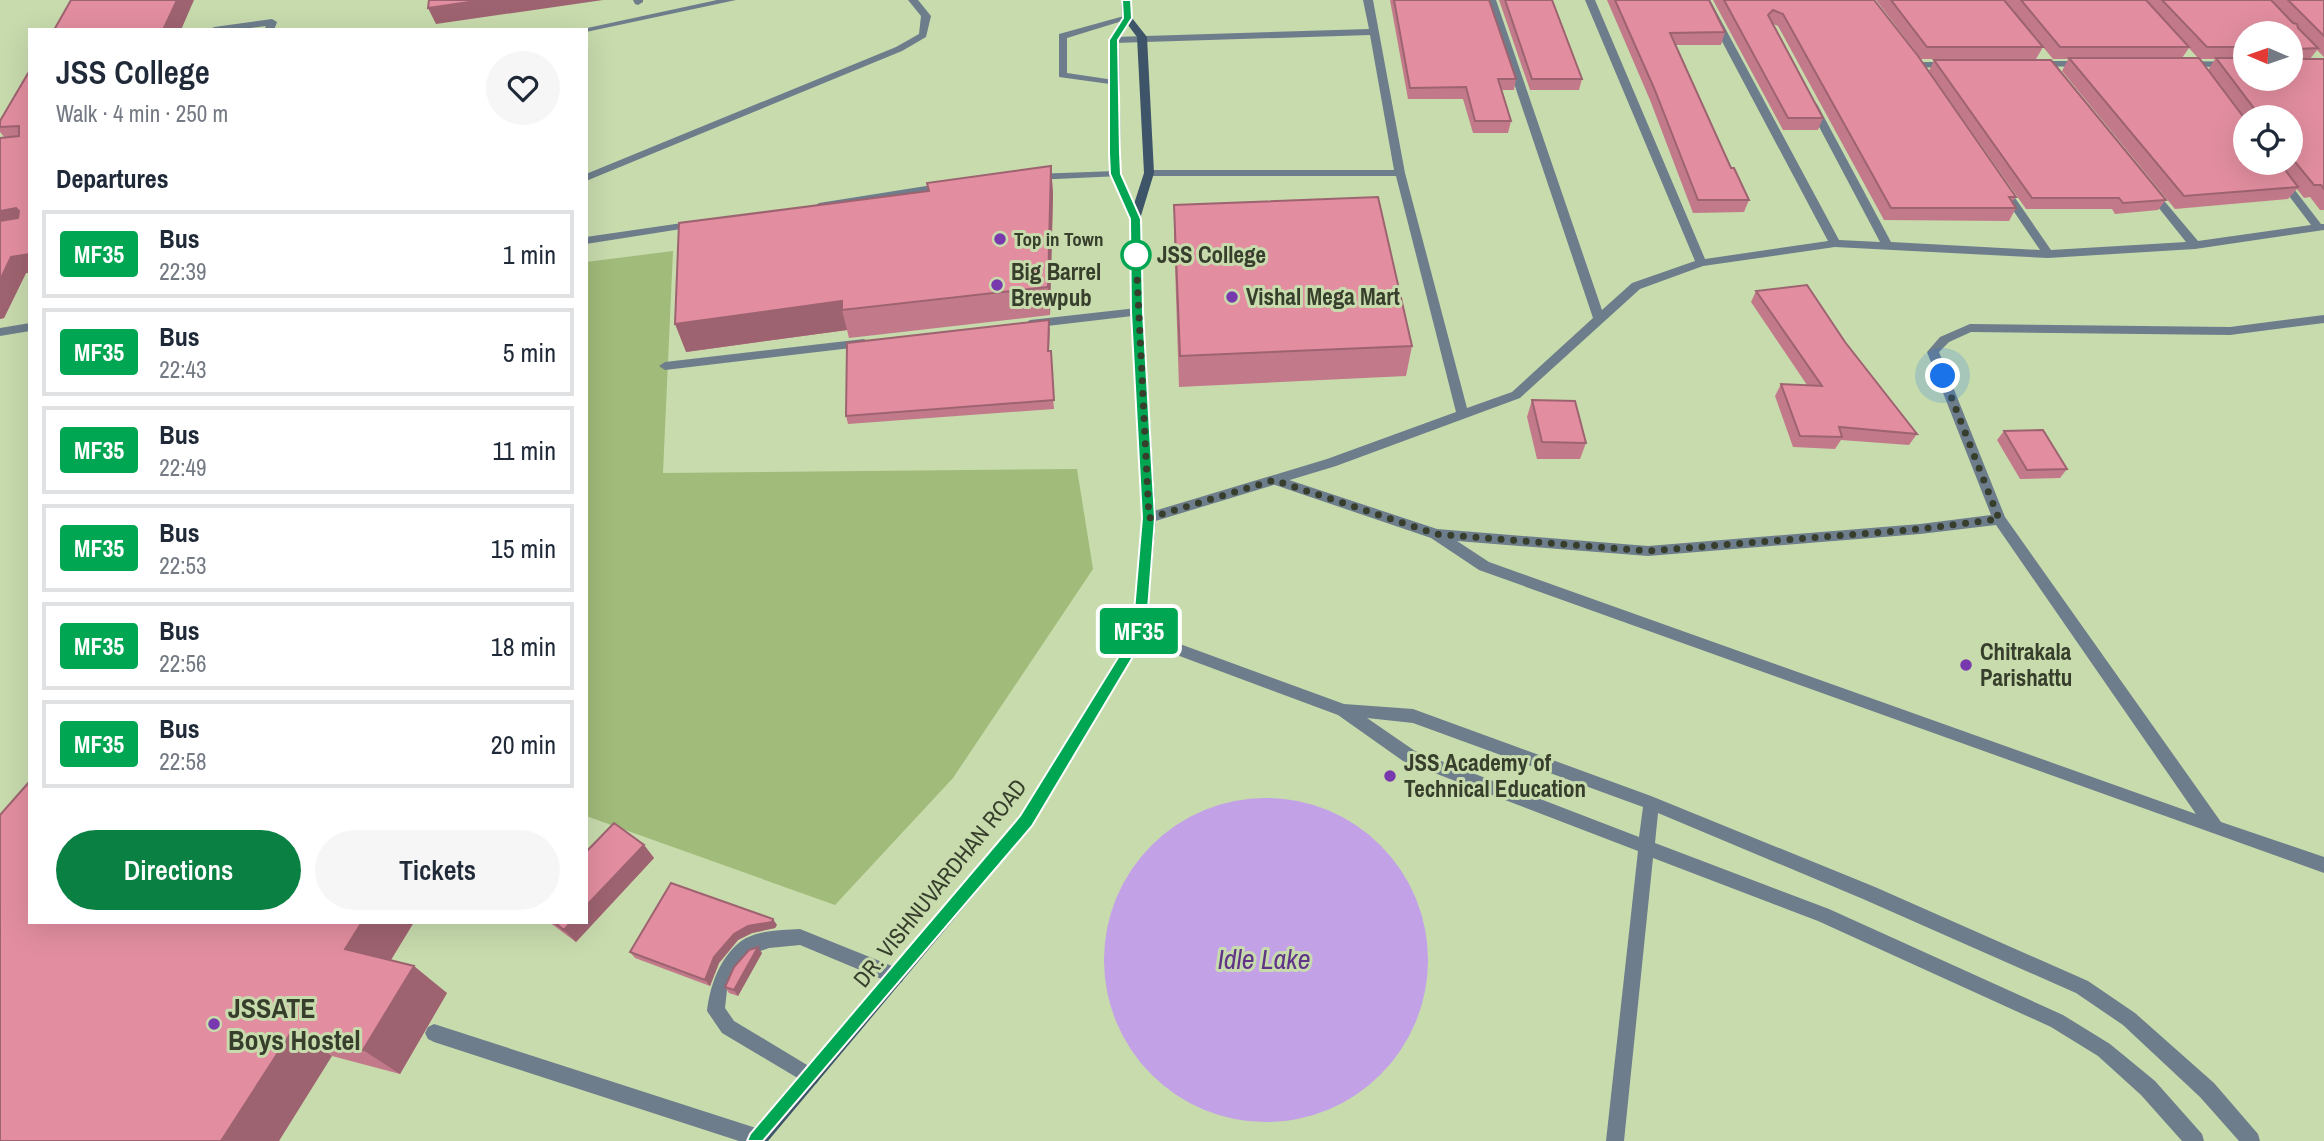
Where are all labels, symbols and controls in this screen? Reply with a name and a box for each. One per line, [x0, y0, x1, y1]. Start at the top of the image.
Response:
north arrow [2233, 21, 2303, 91]
map controls [2233, 21, 2303, 175]
text: JSS College [56, 50, 210, 94]
button: heart [486, 51, 560, 125]
text: Walk · 4 min · 250 m [56, 98, 228, 129]
button: locate [2233, 105, 2303, 175]
text: Departures [56, 161, 169, 196]
text: Bus [159, 221, 200, 256]
place label: Top in Town [1014, 226, 1103, 252]
marker: Top in Town [992, 231, 1008, 247]
text: 1 min [503, 237, 556, 272]
text: MF35 [74, 238, 124, 270]
place label: JSS College [1157, 239, 1266, 270]
marker: JSS College [1121, 240, 1151, 270]
text: 22:39 [159, 256, 207, 287]
place label: Big Barrel Brewpub [1011, 256, 1101, 313]
marker: Big Barrel Brewpub [989, 277, 1005, 293]
place label: Vishal Mega Mart [1246, 281, 1400, 312]
marker: Vishal Mega Mart [1224, 289, 1240, 305]
text: Bus [159, 319, 200, 354]
text: 5 min [503, 335, 556, 370]
text: MF35 [74, 336, 124, 368]
text: 22:43 [159, 354, 207, 385]
your location [1925, 358, 1960, 393]
text: Bus [159, 417, 200, 452]
text: 11 min [492, 433, 556, 468]
text: MF35 [74, 434, 124, 466]
text: 22:49 [159, 452, 207, 483]
text: Bus [159, 515, 200, 550]
text: 15 min [491, 531, 556, 566]
text: MF35 [74, 532, 124, 564]
text: 22:53 [159, 550, 207, 581]
line badge: MF35 [1090, 608, 1188, 654]
text: Bus [159, 613, 200, 648]
text: MF35 [1114, 615, 1164, 647]
text: 18 min [491, 629, 556, 664]
text: MF35 [74, 630, 124, 662]
place label: Chitrakala Parishattu [1980, 636, 2072, 693]
text: 22:56 [159, 648, 207, 679]
marker: Chitrakala Parishattu [1958, 657, 1974, 673]
text: Bus [159, 711, 200, 746]
text: 20 min [491, 727, 556, 762]
text: MF35 [74, 728, 124, 760]
text: 22:58 [159, 746, 207, 777]
place label: JSS Academy of Technical Education [1404, 747, 1586, 804]
marker: JSS Academy of Technical Education [1382, 768, 1398, 784]
street label: DR. VISHNUVARDHAN ROAD [846, 772, 1033, 993]
button: Directions [56, 830, 301, 910]
button: Tickets [315, 830, 560, 910]
water label: Idle Lake [1217, 940, 1311, 978]
place label: JSSATE Boys Hostel [228, 989, 361, 1059]
marker: JSSATE Boys Hostel [206, 1016, 222, 1032]

